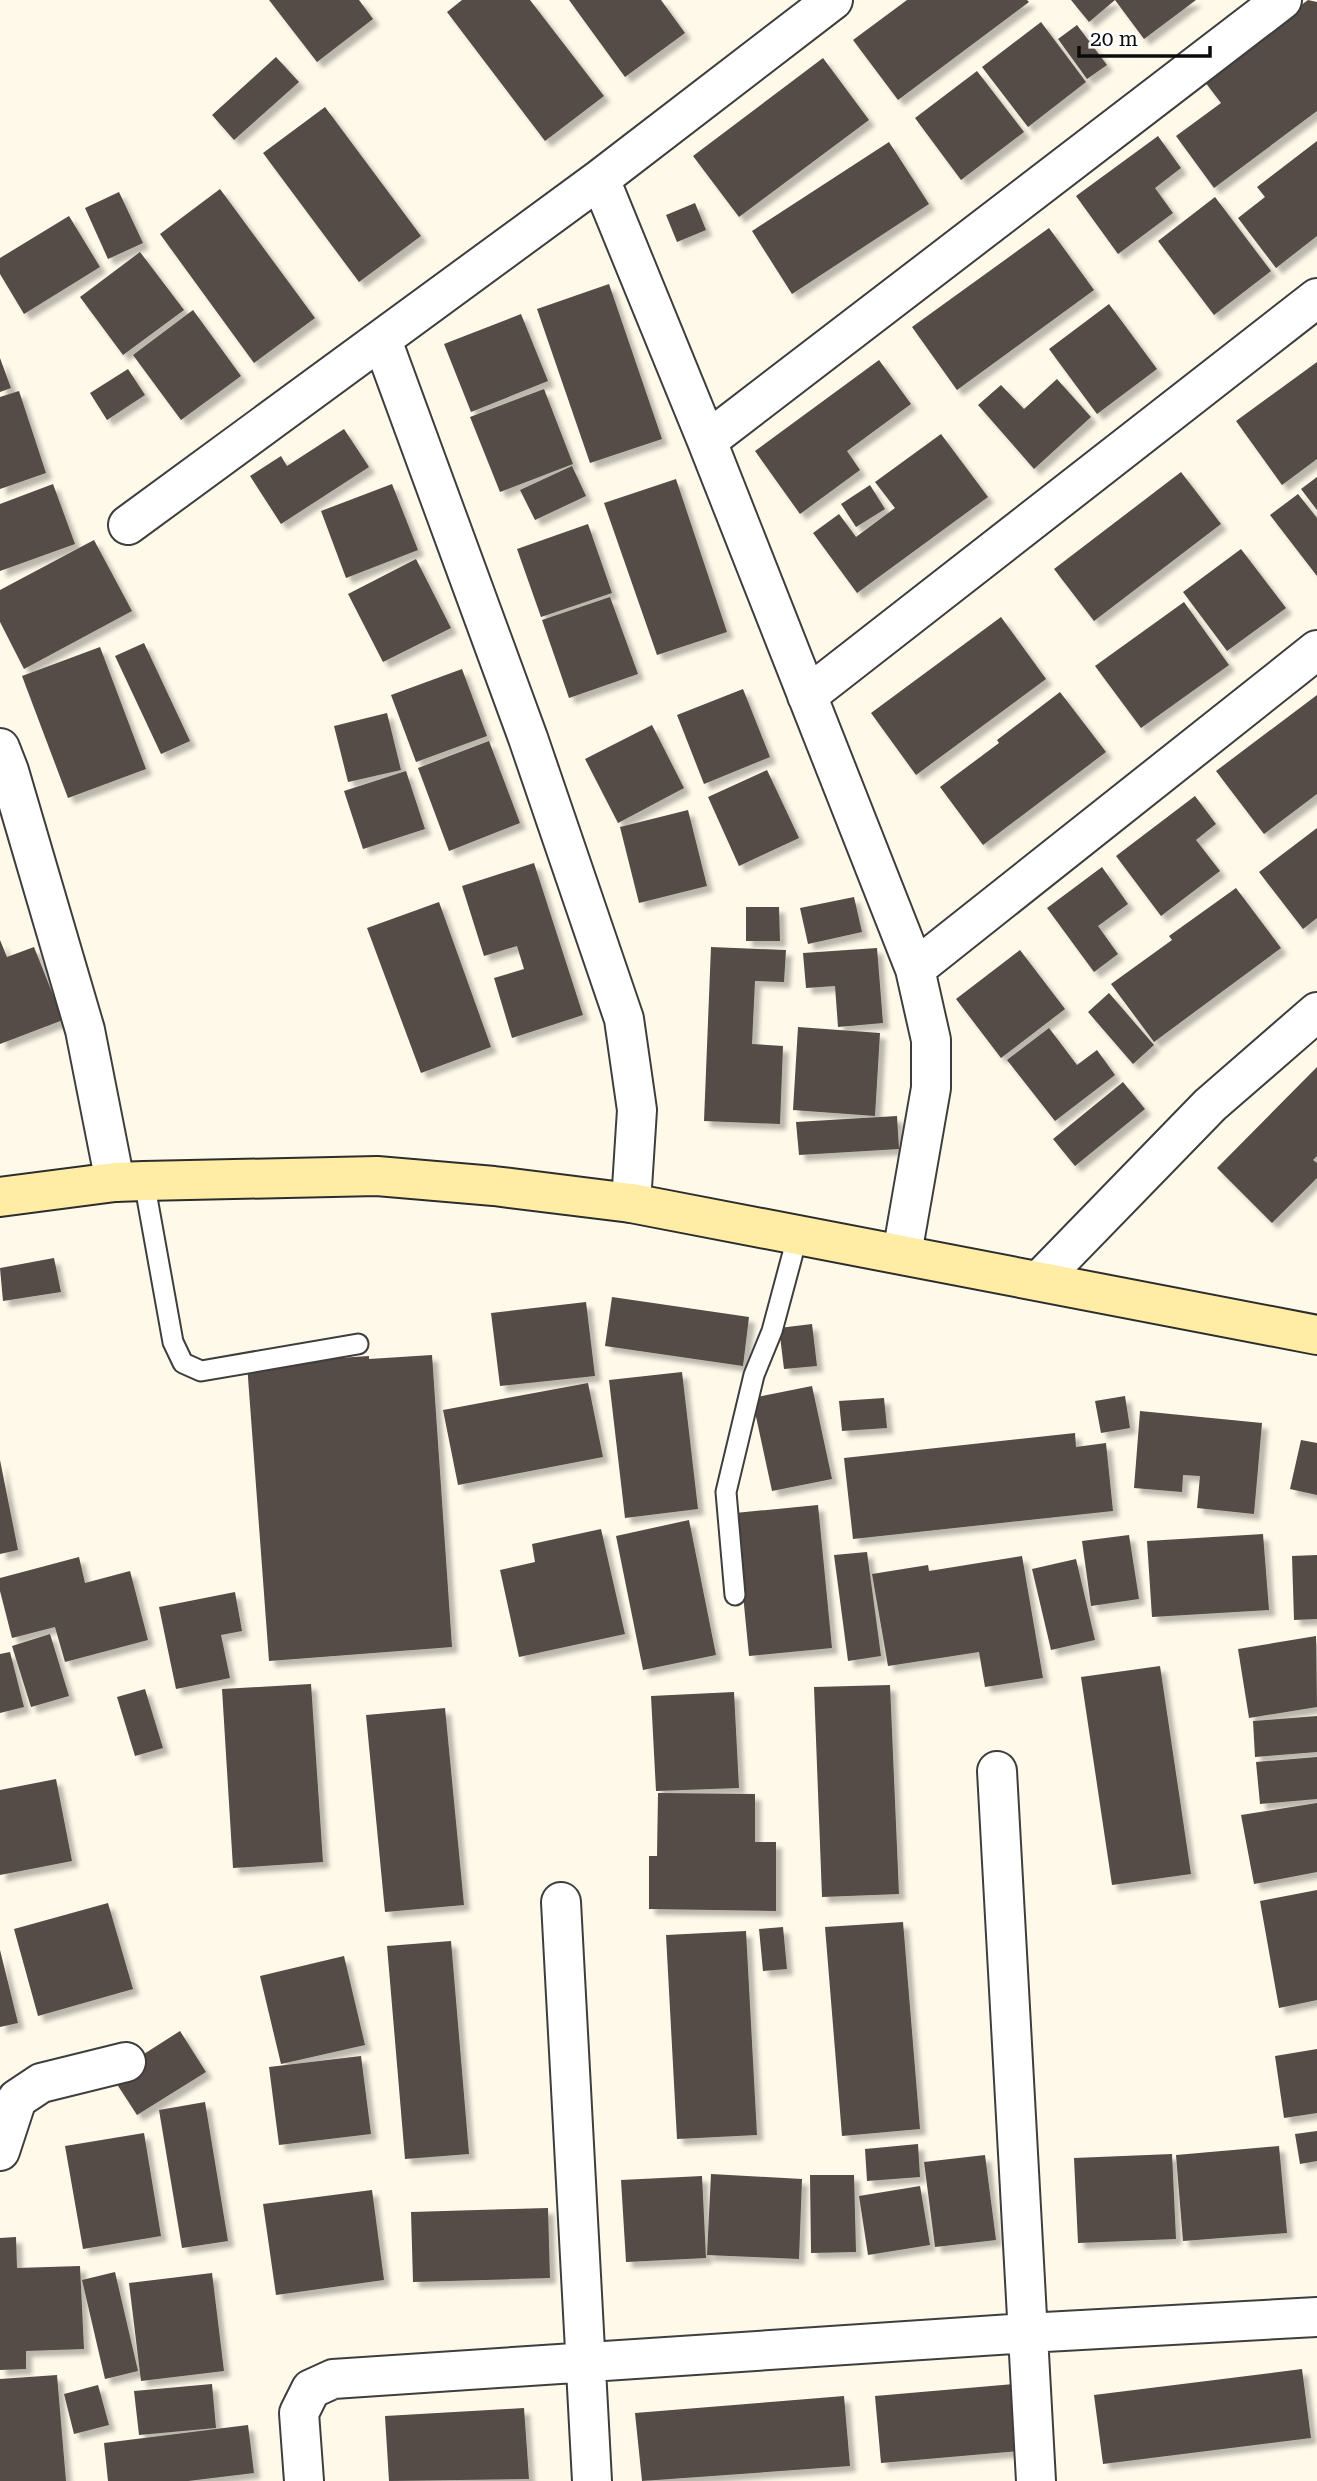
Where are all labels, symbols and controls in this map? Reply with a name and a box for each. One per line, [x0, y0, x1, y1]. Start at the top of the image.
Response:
scale bar [1079, 14, 1210, 58]
text: 20 m [1090, 27, 1138, 51]

